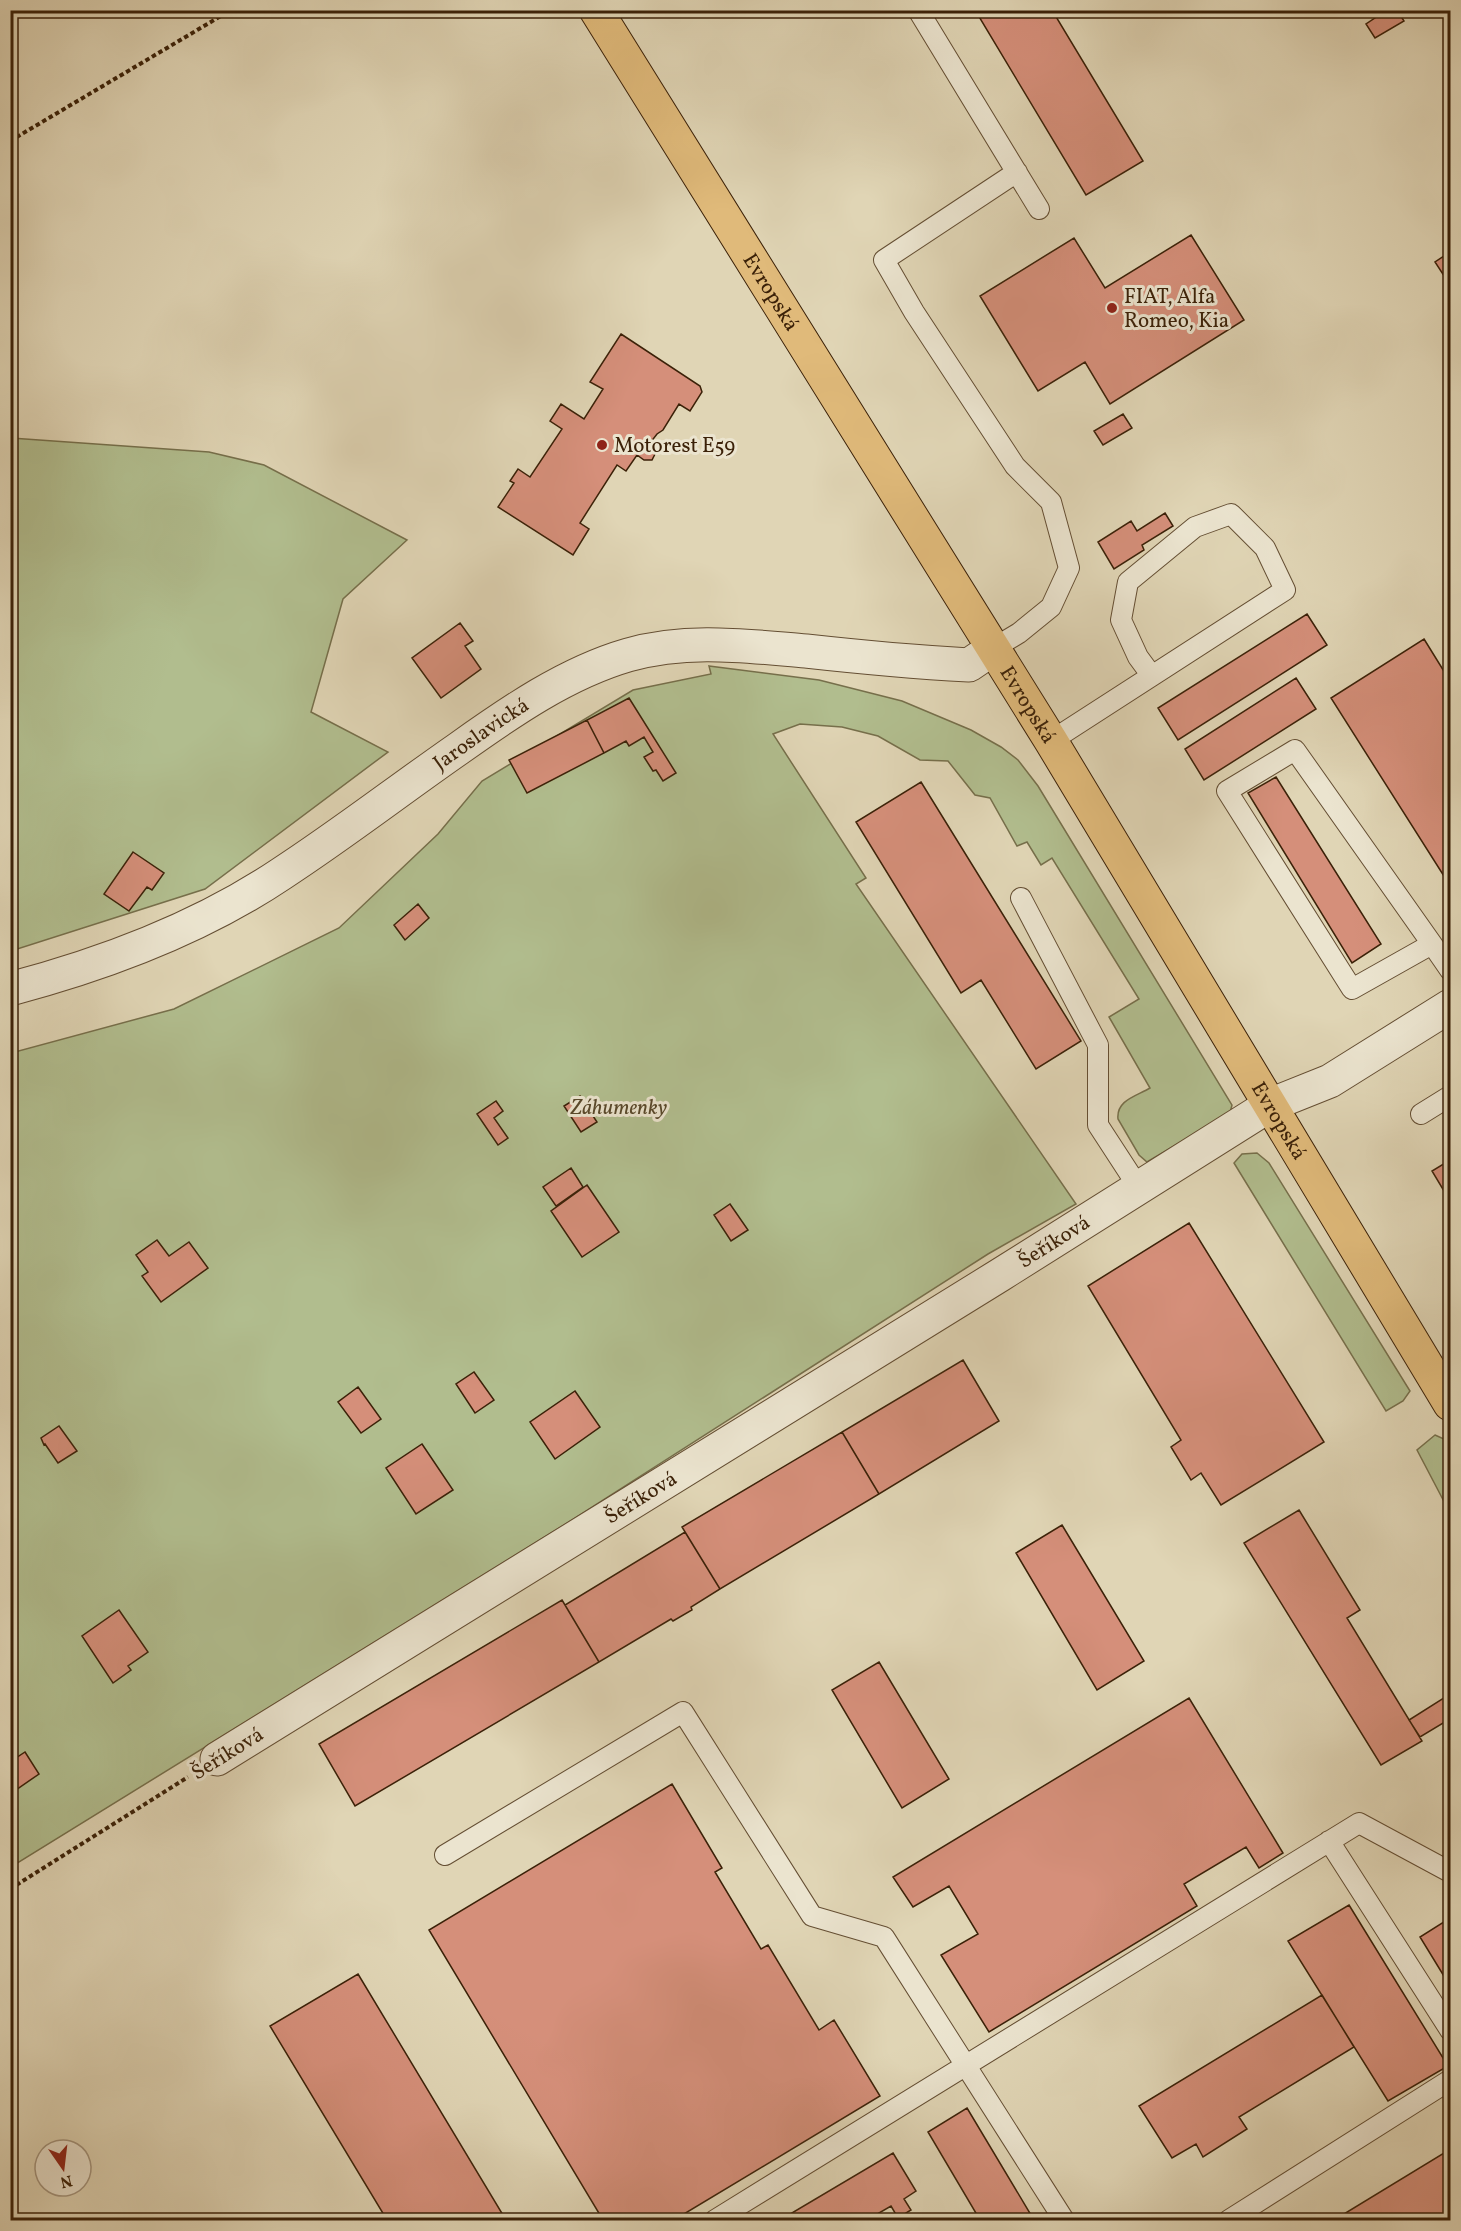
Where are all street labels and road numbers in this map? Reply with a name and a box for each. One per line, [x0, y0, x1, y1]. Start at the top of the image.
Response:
street label: Evropská [735, 248, 805, 337]
street label: Evropská [992, 661, 1062, 750]
street label: Jaroslavická [428, 691, 535, 778]
street label: Evropská [1243, 1077, 1313, 1166]
street label: Šeříková [1013, 1209, 1096, 1276]
street label: Šeříková [600, 1465, 683, 1532]
street label: Šeříková [186, 1721, 270, 1788]

